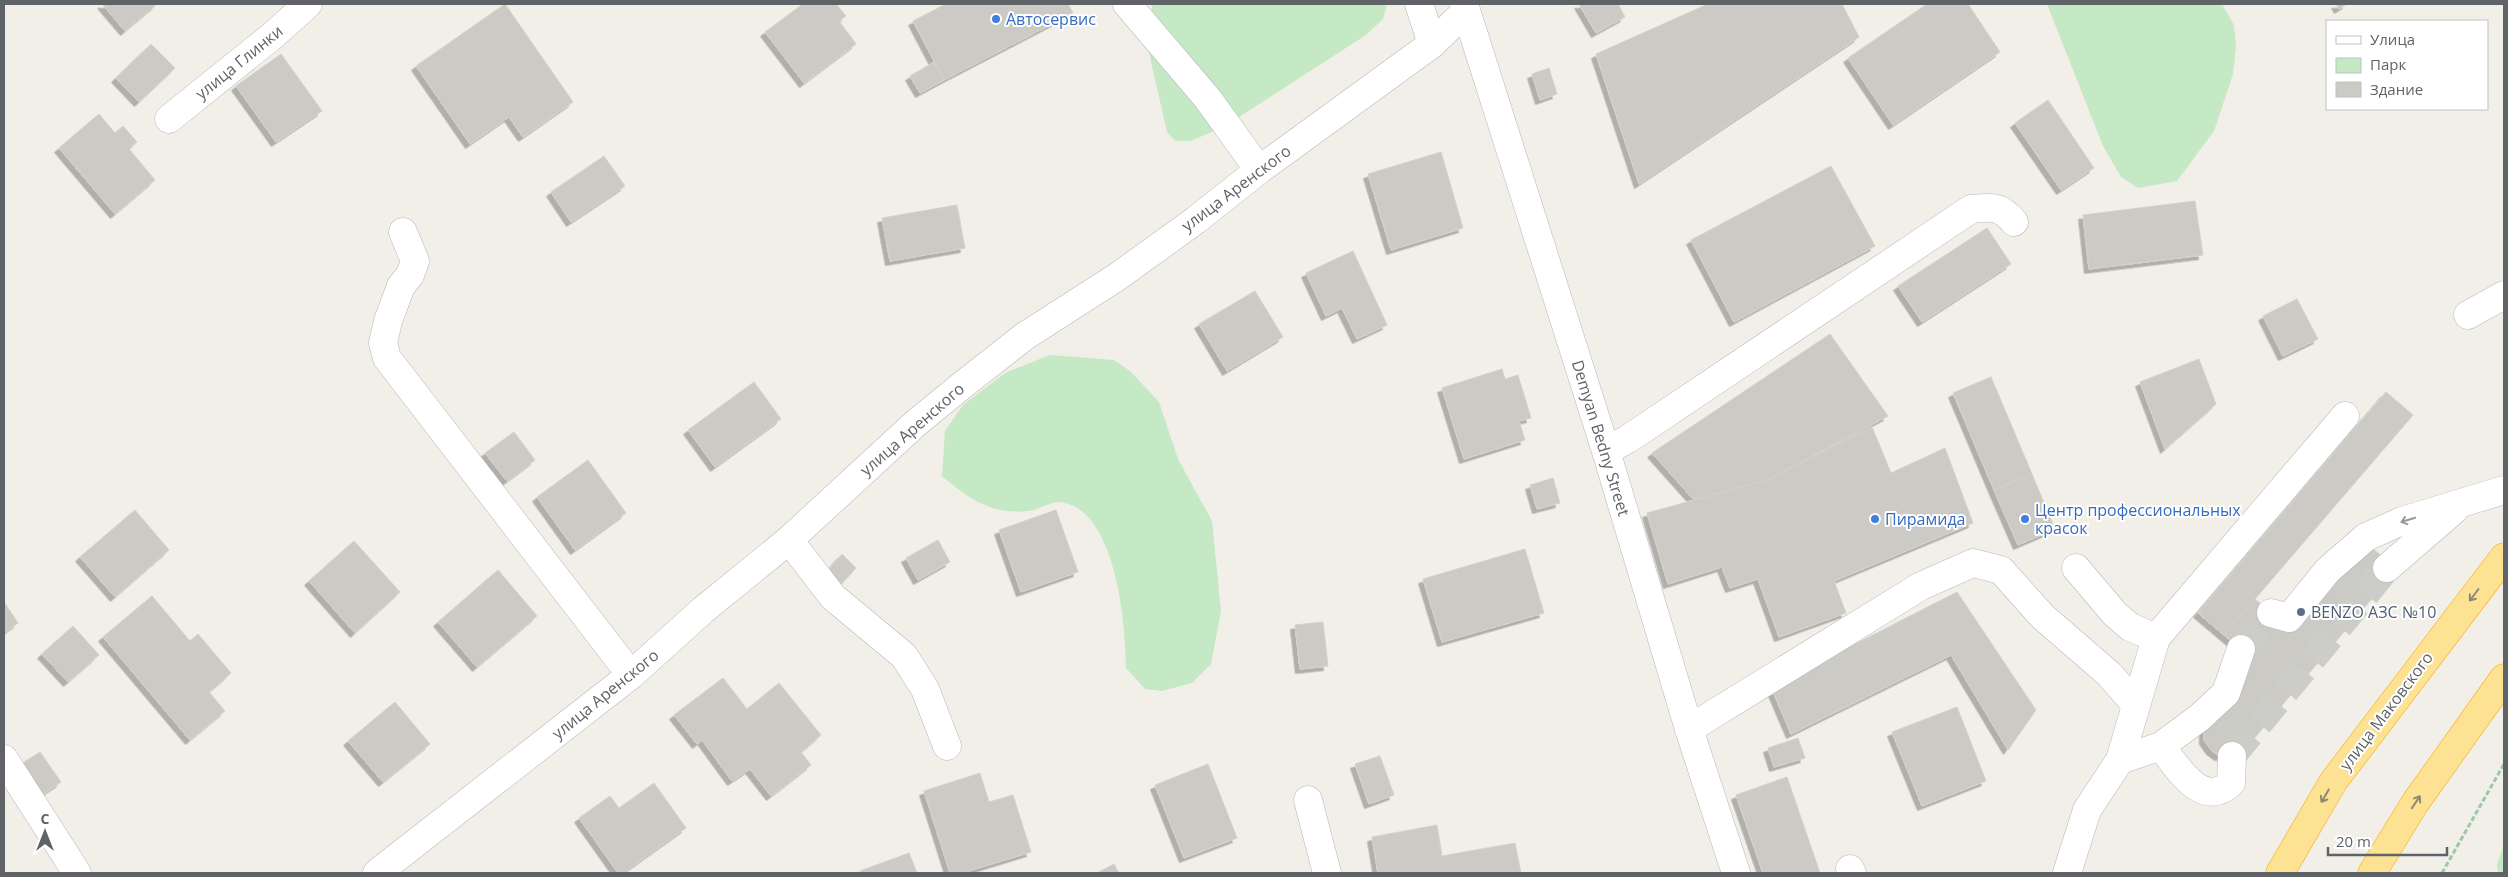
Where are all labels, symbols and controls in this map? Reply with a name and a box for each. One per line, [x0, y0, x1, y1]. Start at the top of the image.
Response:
place label: Автосервис [1006, 8, 1096, 30]
marker: Автосервис [990, 13, 1002, 25]
street label: улица Глинки [191, 20, 287, 104]
legend [2326, 20, 2488, 110]
text: Улица [2370, 29, 2415, 49]
text: Парк [2370, 54, 2406, 74]
text: Здание [2370, 79, 2423, 99]
street label: улица Аренского [1177, 140, 1295, 236]
street label: Demyan Bedny Street [1567, 357, 1635, 519]
street label: улица Аренского [855, 378, 969, 480]
place label: Центр профессиональных красок [2035, 499, 2241, 539]
place label: Пирамида [1885, 508, 1966, 530]
marker: Пирамида [1869, 513, 1881, 525]
marker: Центр профессиональных красок [2019, 513, 2031, 525]
one-way arrow [2400, 516, 2416, 526]
one-way arrow [2468, 588, 2479, 601]
place label: BENZO АЗС №10 [2311, 601, 2436, 623]
marker: BENZO АЗС №10 [2295, 606, 2307, 618]
street label: улица Аренского [547, 644, 663, 744]
street label: улица Маковского [2334, 647, 2438, 775]
one-way arrow [2320, 788, 2330, 802]
one-way arrow [2411, 796, 2421, 810]
north arrow [20, 807, 70, 857]
text: С [41, 809, 50, 828]
scale bar [2328, 824, 2447, 856]
text: 20 m [2336, 831, 2371, 851]

